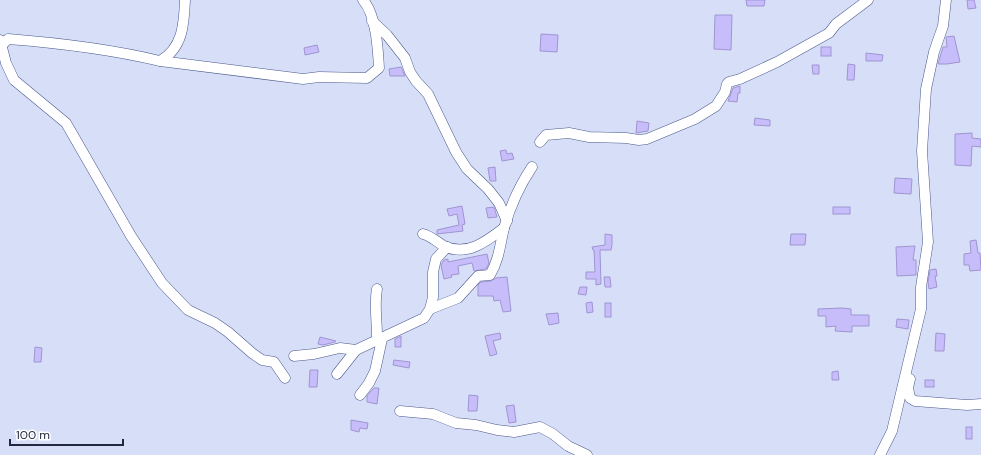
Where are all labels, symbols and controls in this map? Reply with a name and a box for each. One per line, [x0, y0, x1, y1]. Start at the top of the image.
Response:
scale bar [10, 421, 123, 447]
text: 100 m [16, 427, 50, 443]

